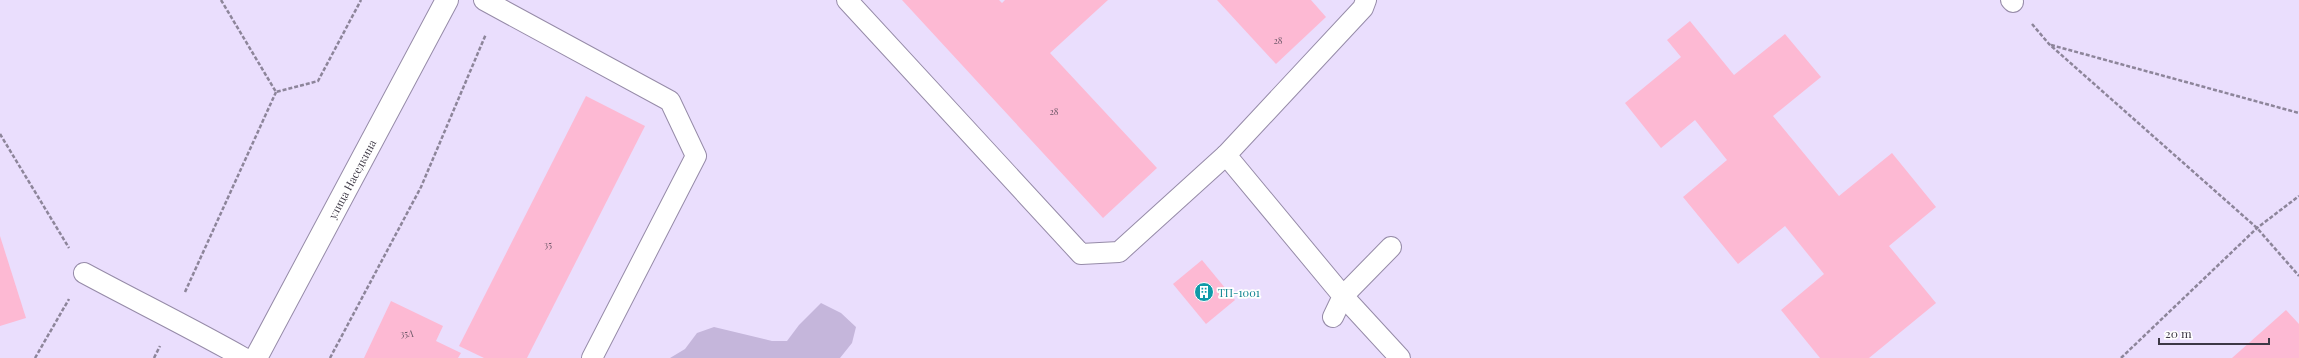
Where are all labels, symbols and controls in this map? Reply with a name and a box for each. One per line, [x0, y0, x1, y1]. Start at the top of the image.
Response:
house number: 28 [1274, 34, 1283, 46]
house number: 28 [1050, 105, 1059, 117]
street label: улица Наседкина [324, 136, 379, 222]
house number: 35 [544, 238, 552, 250]
building icon: ТП-1001 [1193, 281, 1215, 303]
place label: ТП-1001 [1218, 285, 1260, 300]
scale bar [2159, 320, 2269, 346]
text: 20 m [2165, 325, 2192, 341]
house number: 35А [400, 327, 414, 339]

